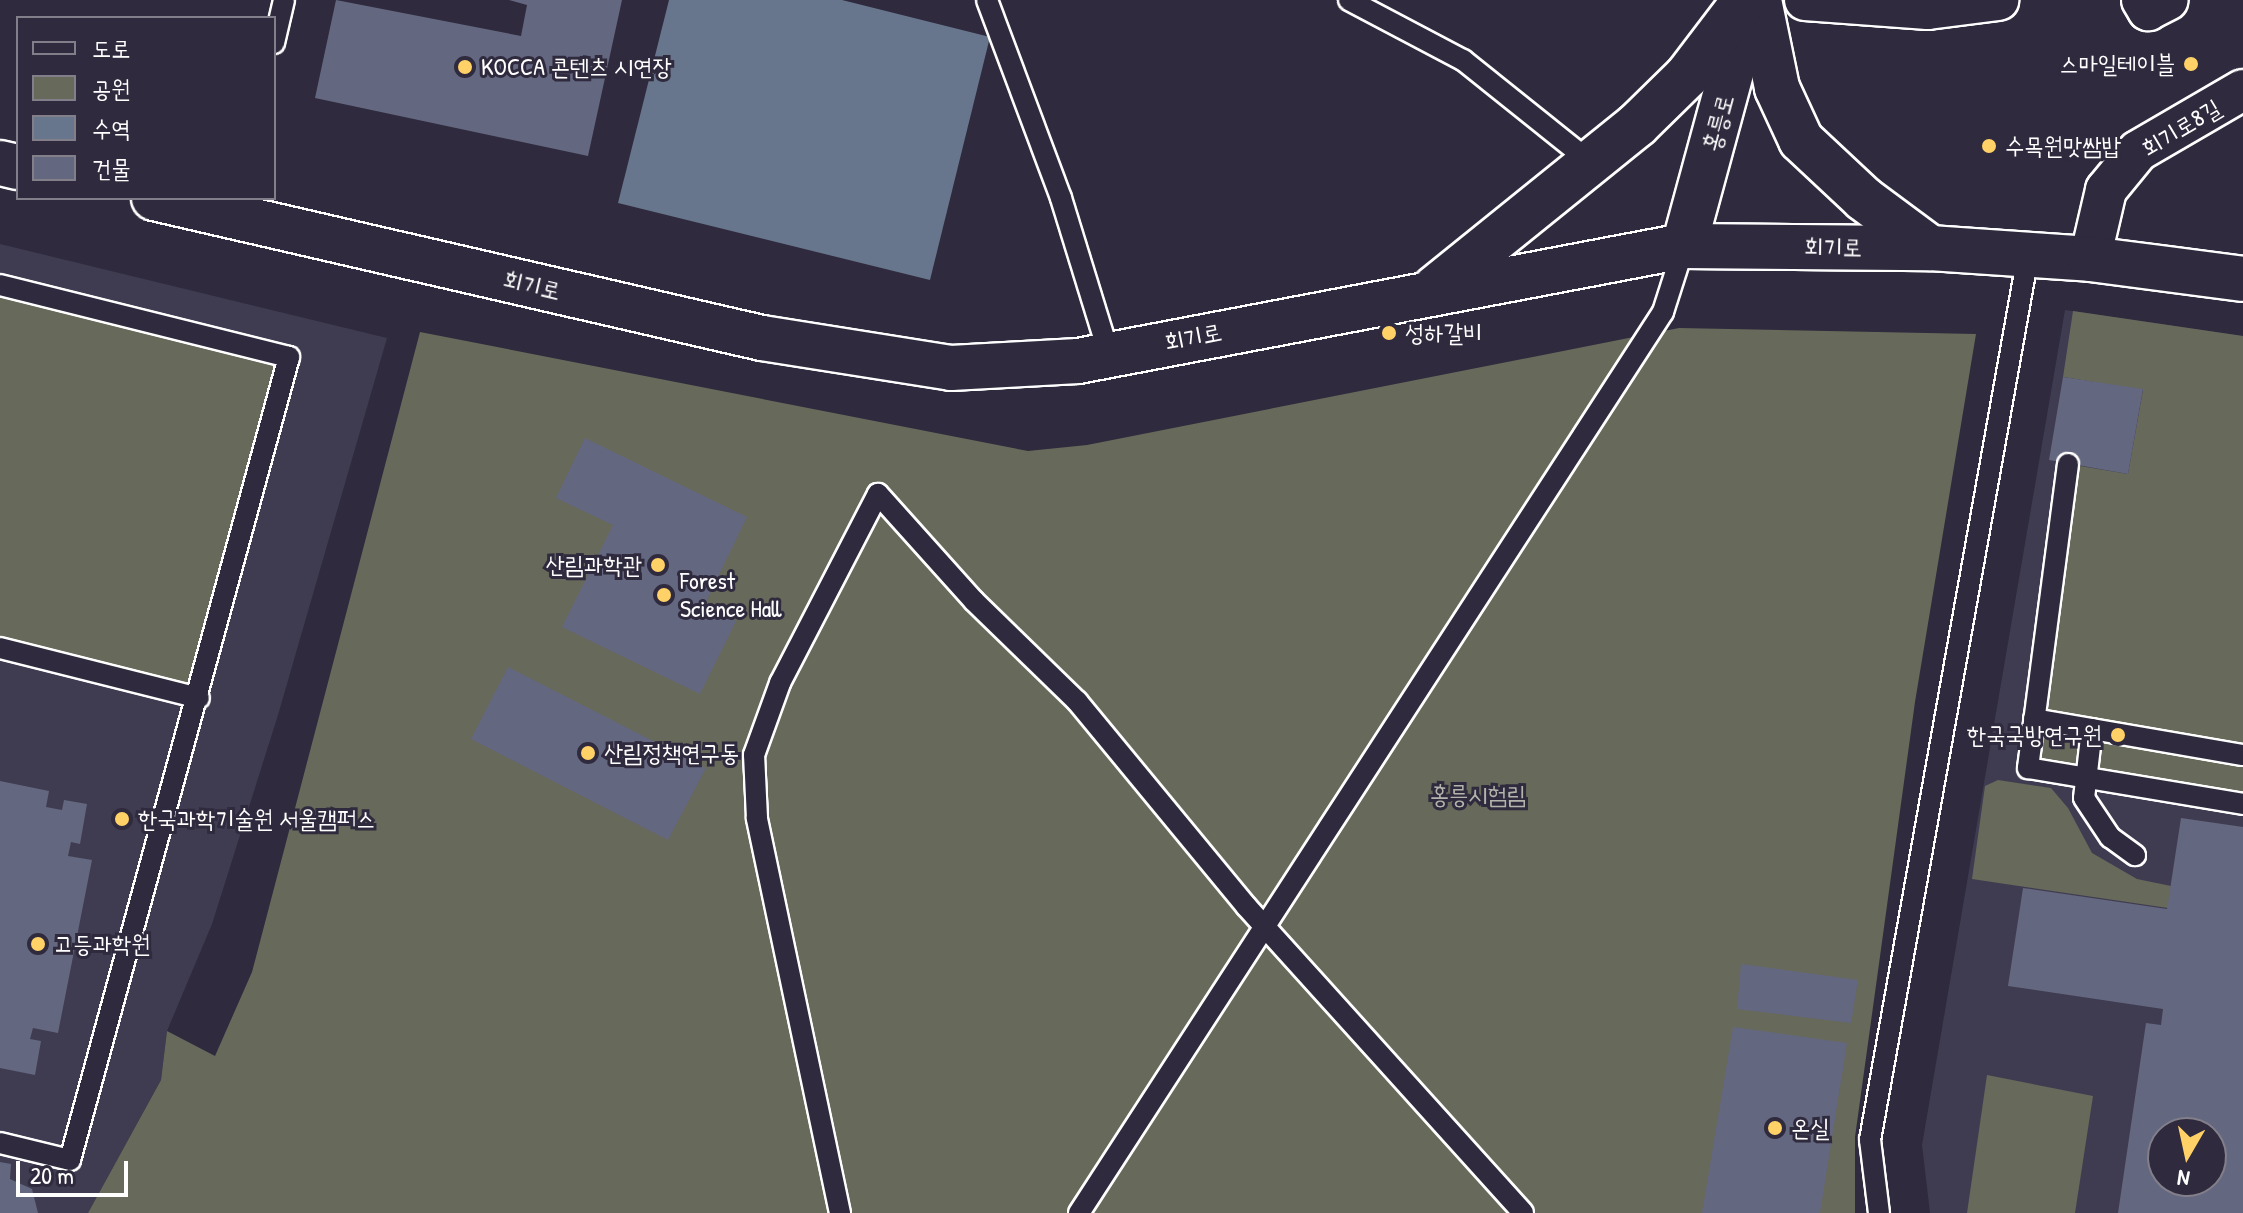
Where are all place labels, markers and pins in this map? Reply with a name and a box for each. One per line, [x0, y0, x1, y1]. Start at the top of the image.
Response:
place label: 스마일테이블 [2059, 50, 2175, 78]
place label: KOCCA 콘텐츠 시연장 [481, 53, 672, 81]
marker: 스마일테이블 [2182, 55, 2200, 73]
marker: KOCCA 콘텐츠 시연장 [456, 58, 474, 76]
place label: 수목원맛쌈밥 [2005, 132, 2121, 160]
marker: 수목원맛쌈밥 [1980, 137, 1998, 155]
place label: 성하갈비 [1405, 319, 1482, 347]
marker: 성하갈비 [1380, 324, 1398, 342]
place label: 산림과학관 [545, 551, 642, 579]
marker: 산림과학관 [649, 556, 667, 574]
place label: Forest Science Hall [680, 567, 781, 623]
marker: Forest Science Hall [655, 586, 673, 604]
place label: 한국국방연구원 [1967, 721, 2102, 749]
marker: 한국국방연구원 [2109, 726, 2127, 744]
place label: 산림정책연구동 [604, 739, 739, 767]
marker: 산림정책연구동 [579, 744, 597, 762]
place label: 한국과학기술원 서울캠퍼스 [138, 805, 375, 833]
marker: 한국과학기술원 서울캠퍼스 [113, 810, 131, 828]
place label: 고등과학원 [54, 930, 151, 958]
marker: 고등과학원 [29, 935, 47, 953]
place label: 온실 [1791, 1114, 1830, 1142]
marker: 온실 [1766, 1119, 1784, 1137]

